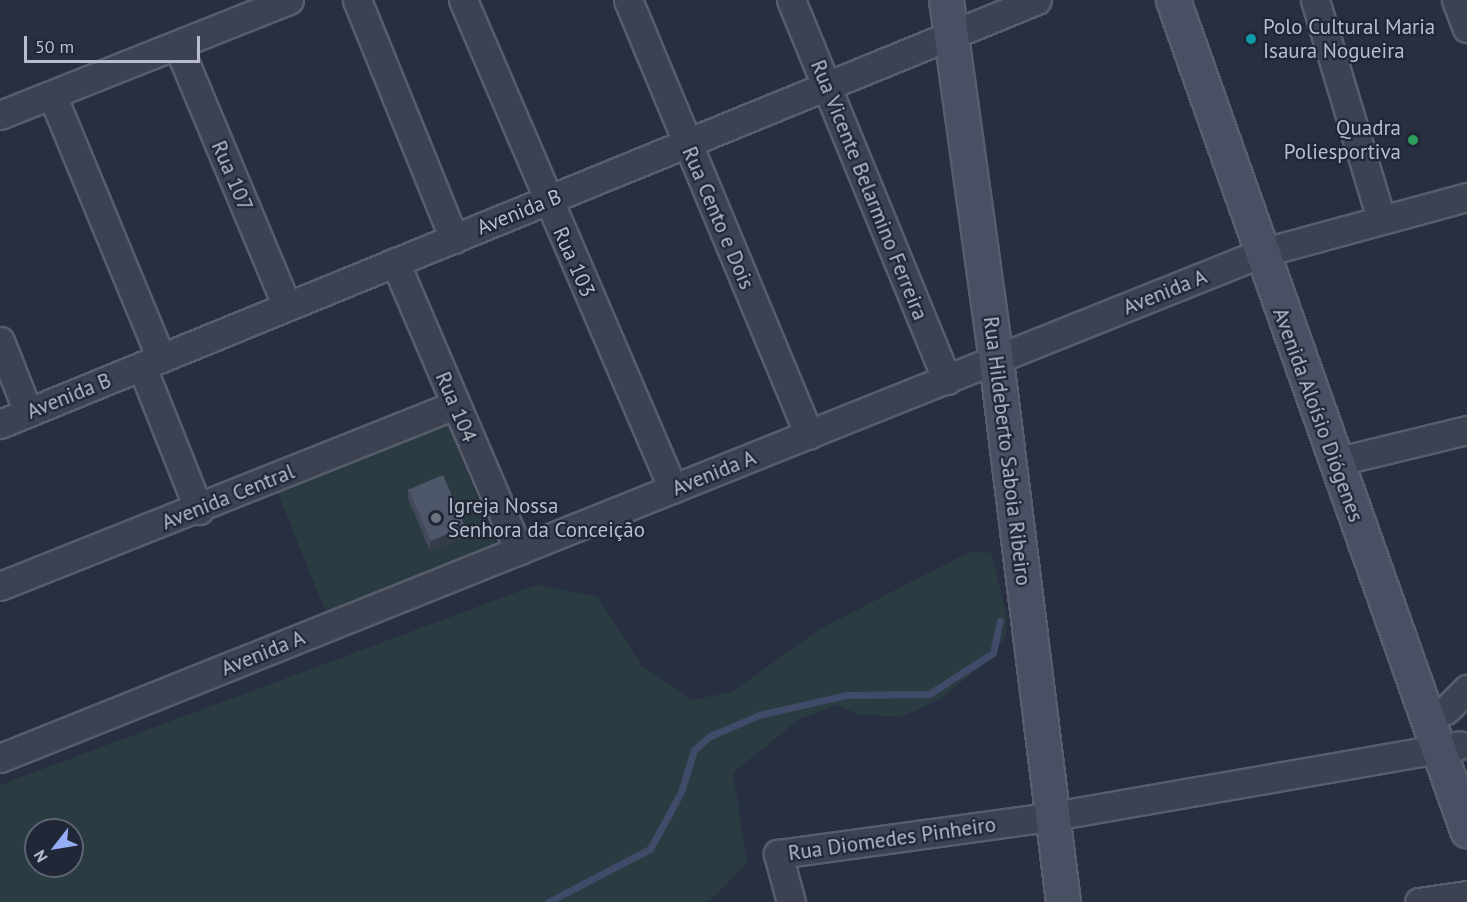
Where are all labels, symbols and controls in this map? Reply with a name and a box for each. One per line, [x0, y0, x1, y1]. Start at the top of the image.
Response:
place label: Polo Cultural Maria Isaura Nogueira [1263, 14, 1435, 64]
scale bar [27, 24, 202, 62]
marker: Polo Cultural Maria Isaura Nogueira [1244, 32, 1258, 46]
text: 50 m [35, 35, 74, 58]
street label: Rua Vicente Belarmino Ferreira [805, 56, 933, 324]
place label: Quadra Poliesportiva [1284, 115, 1401, 165]
marker: Quadra Poliesportiva [1406, 133, 1420, 147]
street label: Rua 107 [206, 137, 258, 215]
street label: Rua Cento e Dois [677, 143, 759, 293]
street label: Avenida B [473, 184, 565, 240]
street label: Rua 103 [547, 223, 601, 301]
street label: Avenida A [1119, 264, 1211, 320]
street label: Avenida Aloísio Diógenes [1267, 304, 1369, 526]
street label: Rua Hildeberto Saboia Ribeiro [978, 315, 1036, 587]
street label: Avenida B [23, 368, 115, 424]
street label: Rua 104 [430, 368, 482, 446]
street label: Avenida A [668, 445, 760, 501]
street label: Avenida Central [158, 459, 298, 535]
place label: Igreja Nossa Senhora da Conceição [448, 493, 645, 543]
marker: Igreja Nossa Senhora da Conceição [429, 511, 443, 525]
street label: Avenida A [217, 625, 309, 681]
street label: Rua Diomedes Pinheiro [787, 812, 997, 866]
north arrow [24, 818, 84, 878]
text: N [29, 847, 52, 866]

